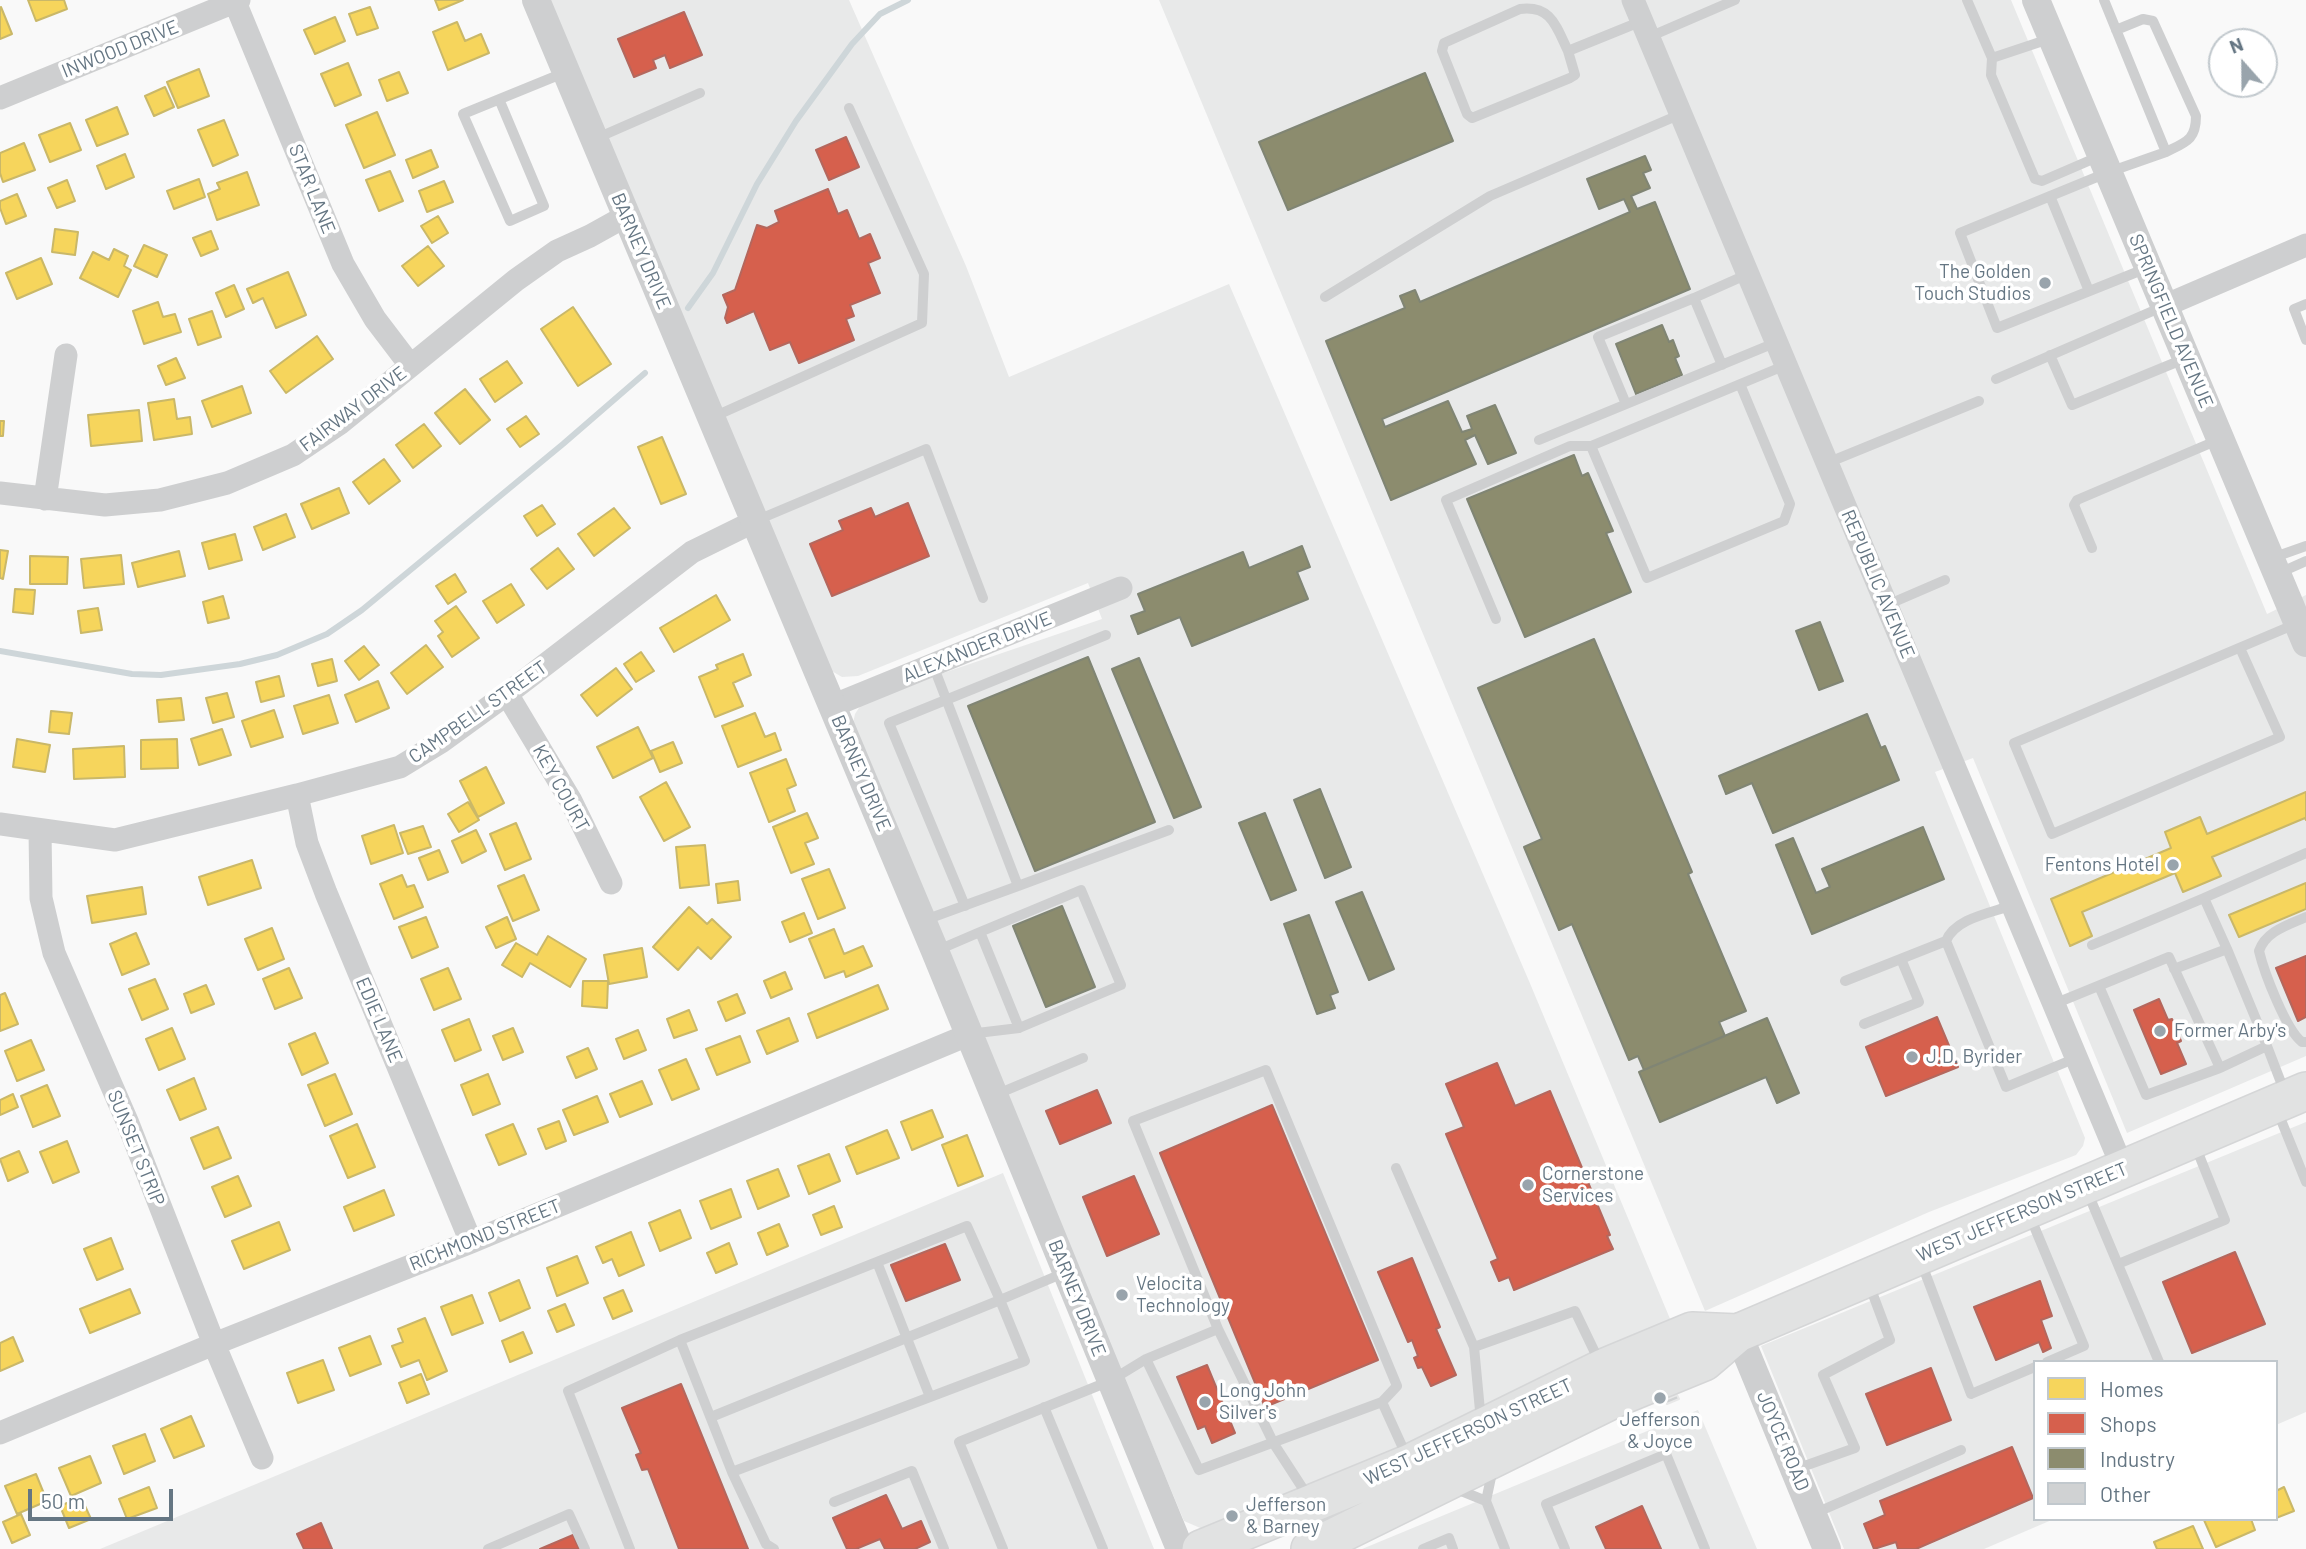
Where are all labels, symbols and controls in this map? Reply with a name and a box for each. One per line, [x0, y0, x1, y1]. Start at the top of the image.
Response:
street label: INWOOD DRIVE [58, 15, 182, 83]
north arrow [2208, 28, 2278, 98]
text: N [2226, 32, 2246, 58]
street label: STAR LANE [284, 141, 340, 237]
street label: BARNEY DRIVE [606, 189, 676, 313]
street label: SPRINGFIELD AVENUE [2124, 231, 2218, 411]
place label: The Golden Touch Studios [1914, 261, 2031, 305]
marker: The Golden Touch Studios [2037, 275, 2053, 291]
street label: FAIRWAY DRIVE [295, 361, 411, 457]
street label: REPUBLIC AVENUE [1836, 506, 1920, 662]
street label: ALEXANDER DRIVE [899, 607, 1055, 687]
street label: CAMPBELL STREET [404, 656, 552, 768]
street label: BARNEY DRIVE [826, 711, 896, 835]
street label: KEY COURT [528, 741, 594, 835]
place label: Fentons Hotel [2045, 854, 2159, 876]
marker: Fentons Hotel [2165, 857, 2181, 873]
street label: EDIE LANE [351, 974, 407, 1066]
place label: Former Arby's [2174, 1020, 2286, 1042]
marker: Former Arby's [2152, 1023, 2168, 1039]
place label: J.D. Byrider [1926, 1046, 2022, 1068]
marker: J.D. Byrider [1904, 1049, 1920, 1065]
street label: SUNSET STRIP [102, 1087, 170, 1209]
street label: WEST JEFFERSON STREET [1913, 1157, 2131, 1267]
place label: Cornerstone Services [1542, 1163, 1644, 1207]
marker: Cornerstone Services [1520, 1177, 1536, 1193]
street label: RICHMOND STREET [406, 1194, 564, 1276]
street label: BARNEY DRIVE [1043, 1236, 1111, 1360]
place label: Velocita Technology [1136, 1273, 1230, 1317]
marker: Velocita Technology [1114, 1287, 1130, 1303]
legend [2033, 1360, 2278, 1521]
street label: WEST JEFFERSON STREET [1360, 1374, 1576, 1490]
text: Homes [2100, 1376, 2164, 1401]
place label: Long John Silver's [1219, 1380, 1306, 1424]
street label: JOYCE ROAD [1752, 1388, 1814, 1494]
marker: Jefferson & Joyce [1652, 1390, 1668, 1406]
marker: Long John Silver's [1197, 1394, 1213, 1410]
place label: Jefferson & Joyce [1620, 1409, 1700, 1453]
text: Shops [2100, 1411, 2157, 1436]
text: Industry [2100, 1446, 2175, 1471]
scale bar [32, 1476, 177, 1520]
text: Other [2100, 1481, 2151, 1506]
text: 50 m [41, 1488, 85, 1513]
place label: Jefferson & Barney [1246, 1494, 1326, 1538]
marker: Jefferson & Barney [1224, 1508, 1240, 1524]

